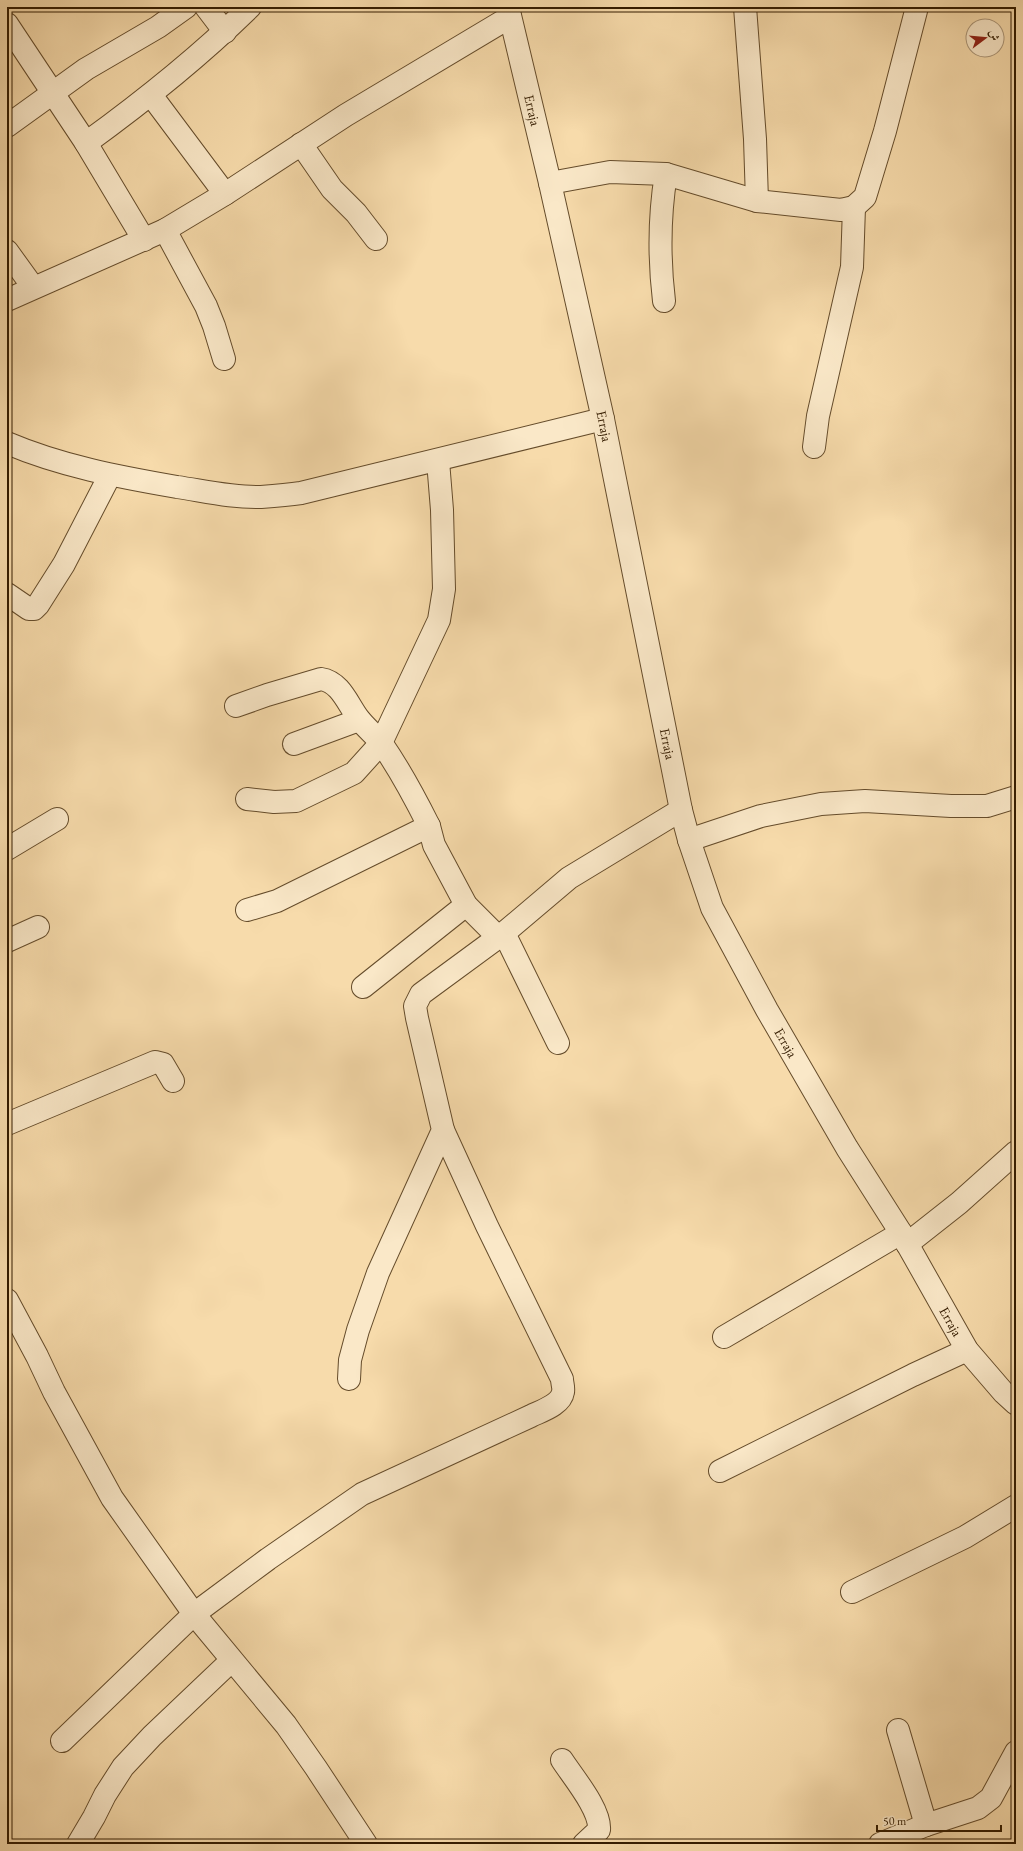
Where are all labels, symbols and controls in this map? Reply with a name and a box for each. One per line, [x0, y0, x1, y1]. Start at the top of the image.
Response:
north arrow [965, 18, 1005, 58]
text: ش [986, 28, 1003, 42]
street label: Erraja [520, 93, 545, 128]
street label: Erraja [592, 409, 616, 444]
street label: Erraja [656, 727, 680, 761]
street label: Erraja [770, 1025, 802, 1061]
street label: Erraja [935, 1303, 967, 1340]
scale bar [877, 1807, 1001, 1833]
text: 50 m [883, 1813, 907, 1829]

